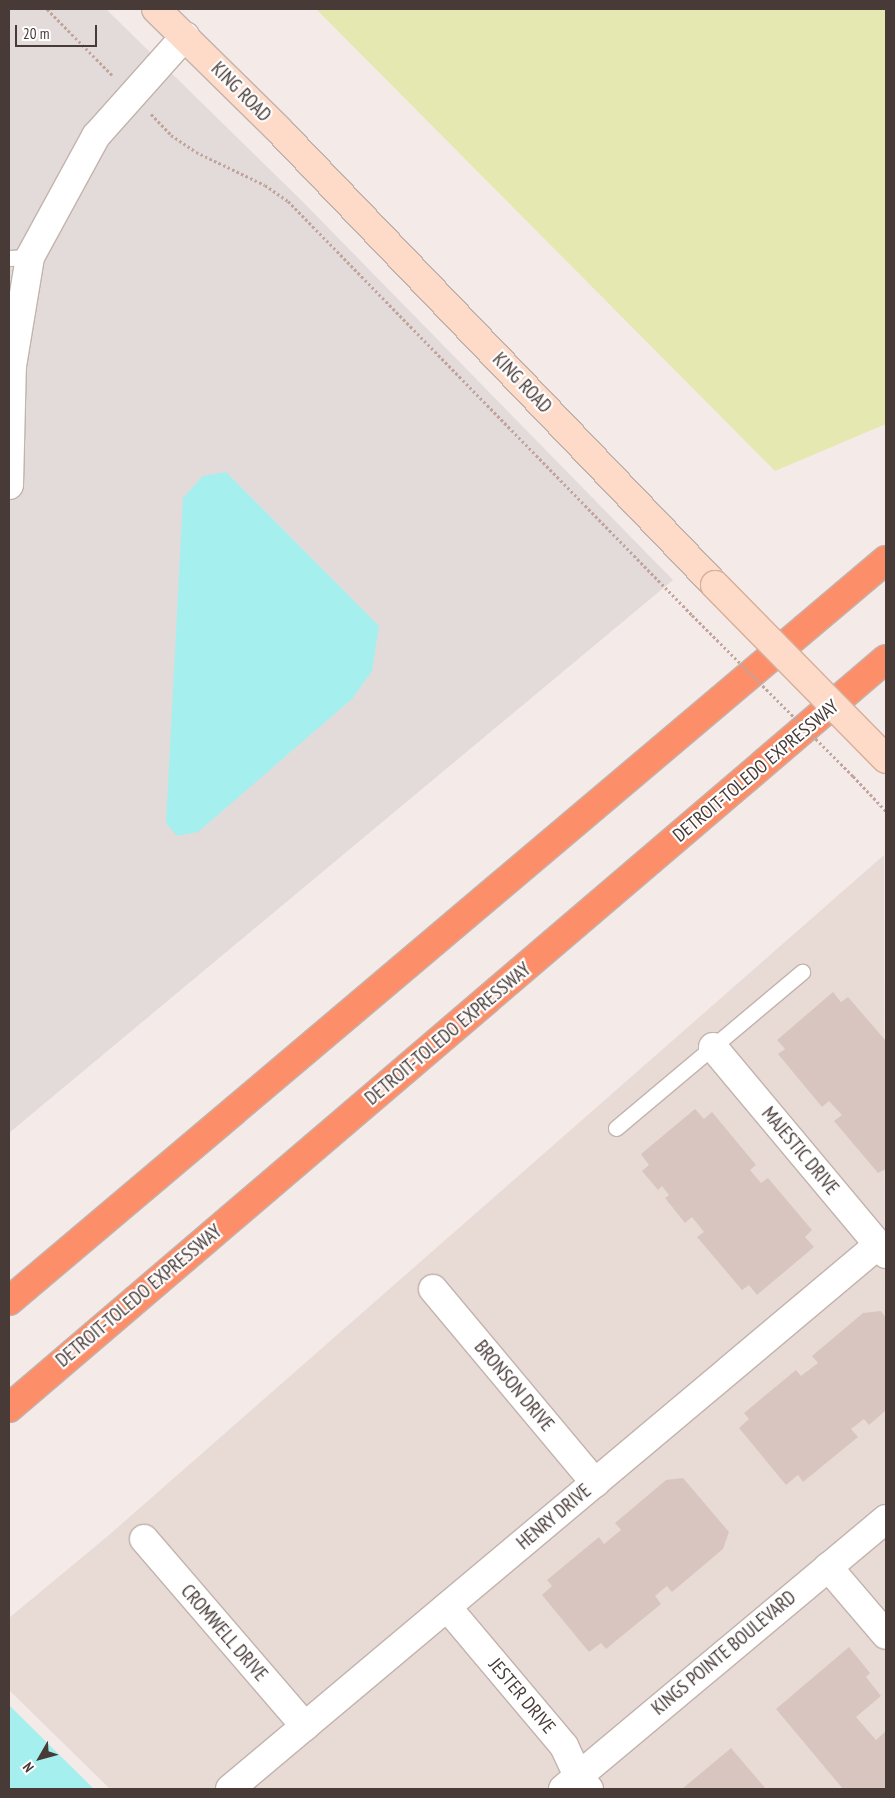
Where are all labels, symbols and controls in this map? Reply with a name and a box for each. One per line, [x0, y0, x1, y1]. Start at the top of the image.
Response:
scale bar [18, 15, 100, 47]
text: 20 m [23, 24, 49, 43]
street label: KING ROAD [206, 57, 276, 127]
street label: KING ROAD [488, 348, 556, 418]
street label: DETROIT-TOLEDO EXPRESSWAY [669, 695, 843, 847]
street label: DETROIT-TOLEDO EXPRESSWAY [361, 958, 535, 1110]
street label: MAJESTIC DRIVE [757, 1102, 843, 1200]
street label: DETROIT-TOLEDO EXPRESSWAY [52, 1220, 226, 1372]
street label: BRONSON DRIVE [469, 1336, 559, 1436]
street label: HENRY DRIVE [512, 1479, 596, 1555]
street label: CROMWELL DRIVE [176, 1580, 272, 1686]
street label: KINGS POINTE BOULEVARD [647, 1586, 801, 1720]
street label: JESTER DRIVE [484, 1654, 560, 1738]
north arrow [15, 1733, 65, 1783]
text: N [19, 1759, 38, 1776]

